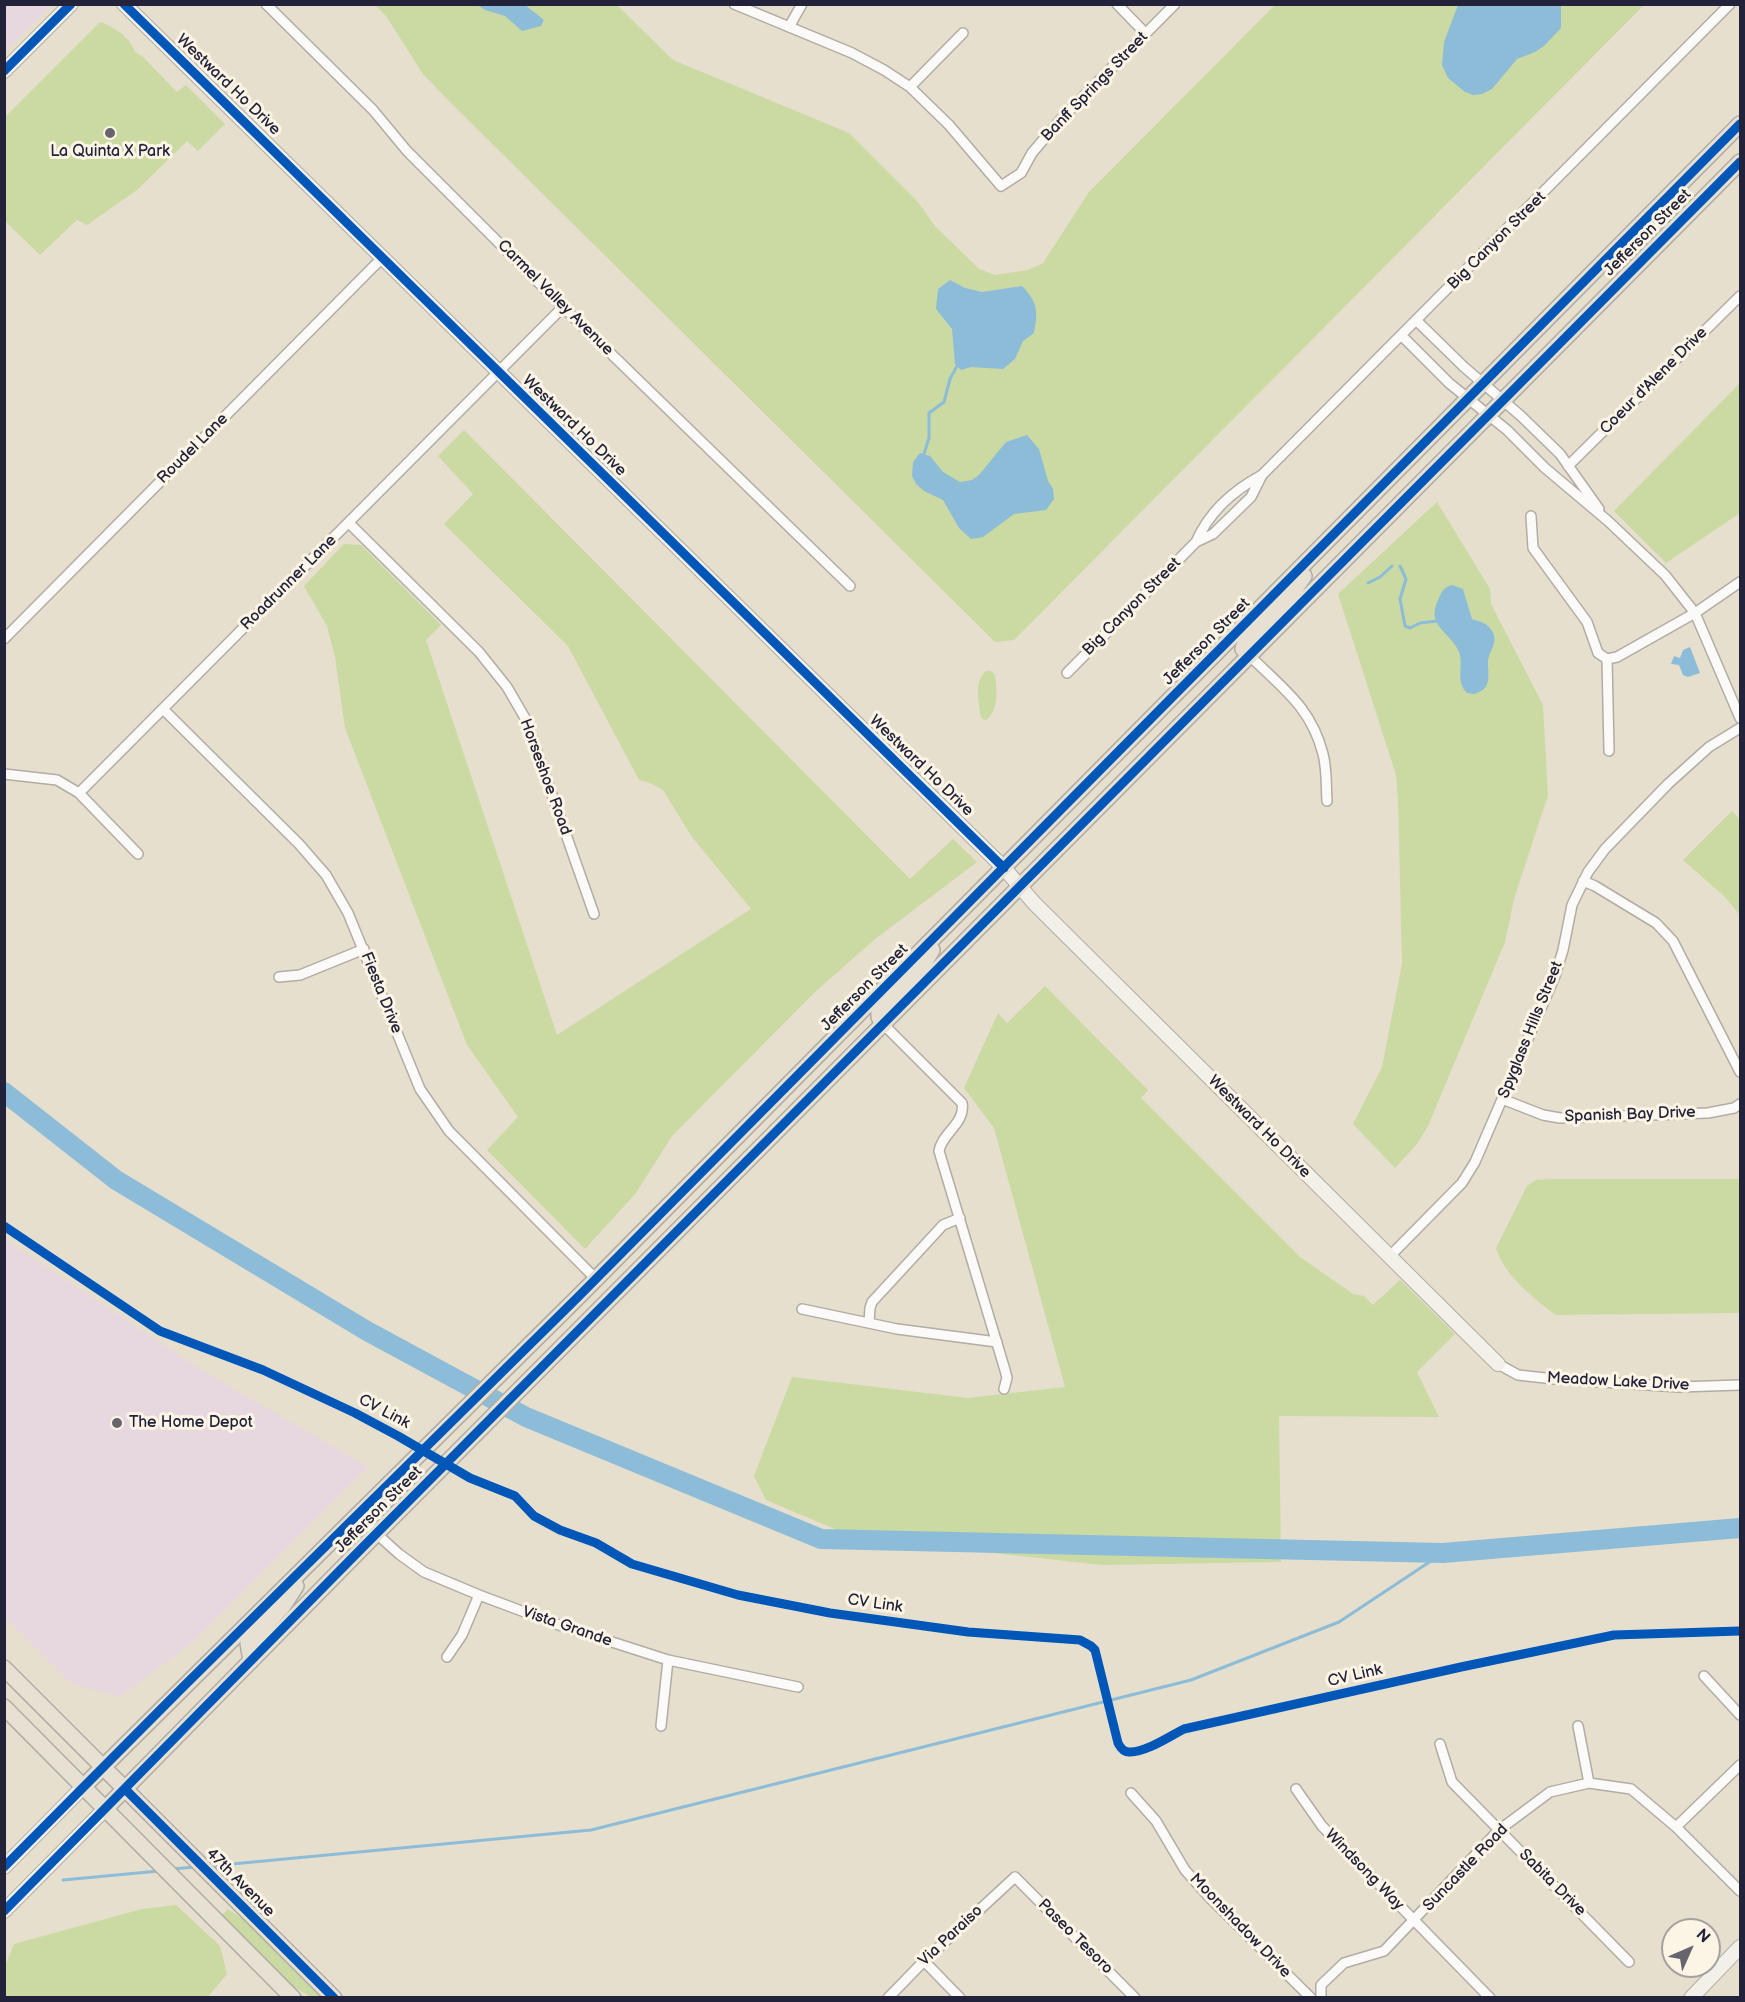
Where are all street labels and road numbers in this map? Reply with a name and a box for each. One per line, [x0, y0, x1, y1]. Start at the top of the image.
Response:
street label: Banff Springs Street [1038, 28, 1152, 146]
street label: Westward Ho Drive [172, 30, 284, 140]
street label: Jefferson Street [1600, 185, 1696, 281]
street label: Big Canyon Street [1444, 188, 1550, 294]
street label: Carmel Valley Avenue [493, 236, 617, 360]
street label: Coeur d'Alene Drive [1596, 323, 1712, 439]
street label: Westward Ho Drive [518, 371, 630, 481]
street label: Roudel Lane [154, 410, 232, 488]
street label: Roadrunner Lane [237, 531, 341, 635]
street label: Big Canyon Street [1079, 554, 1185, 660]
street label: Jefferson Street [1159, 594, 1255, 690]
street label: Westward Ho Drive [865, 711, 977, 821]
street label: Horseshoe Road [515, 716, 575, 838]
street label: Jefferson Street [817, 940, 913, 1036]
street label: Fiesta Drive [356, 949, 406, 1037]
street label: Spyglass Hills Street [1495, 959, 1567, 1101]
street label: Westward Ho Drive [1204, 1072, 1314, 1182]
street label: Spanish Bay Drive [1564, 1103, 1696, 1127]
street label: Meadow Lake Drive [1546, 1369, 1690, 1395]
street label: CV Link [355, 1391, 413, 1433]
street label: Jefferson Street [331, 1462, 427, 1558]
street label: CV Link [846, 1591, 904, 1617]
street label: Vista Grande [520, 1603, 614, 1651]
street label: CV Link [1326, 1660, 1384, 1692]
street label: Suncastle Road [1420, 1820, 1512, 1916]
street label: Windsong Way [1321, 1825, 1407, 1915]
street label: 47th Avenue [202, 1845, 278, 1921]
street label: Sabita Drive [1514, 1845, 1590, 1921]
street label: Moonshadow Drive [1185, 1870, 1295, 1982]
street label: Paseo Tesoro [1033, 1895, 1117, 1979]
street label: Via Paraiso [915, 1901, 987, 1971]

